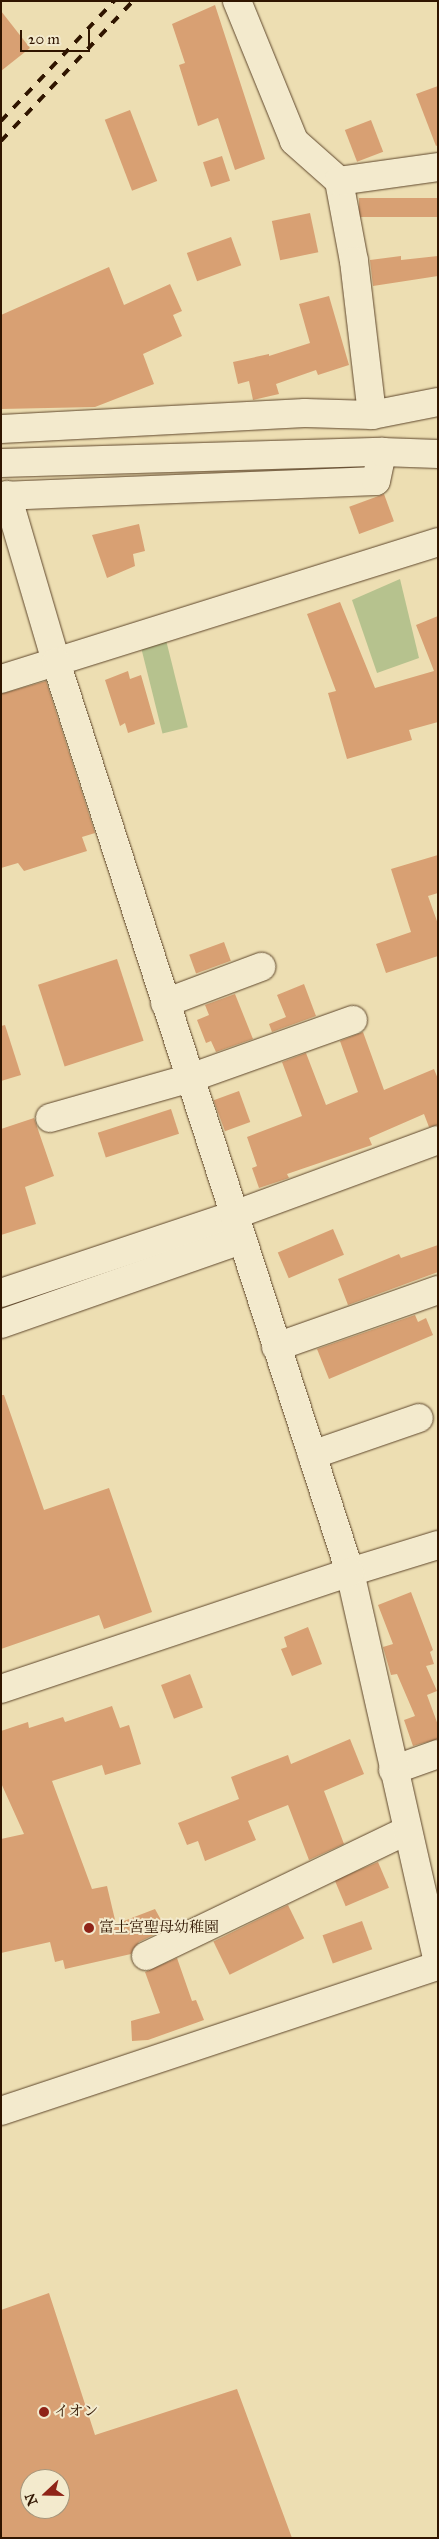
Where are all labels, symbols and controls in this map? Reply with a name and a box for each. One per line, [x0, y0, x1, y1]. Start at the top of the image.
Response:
scale bar [22, 20, 92, 52]
text: 20 m [28, 30, 60, 48]
place label: 富士宮聖母幼稚園 [99, 1919, 219, 1937]
marker: 富士宮聖母幼稚園 [83, 1922, 95, 1934]
place label: イオン [54, 2403, 99, 2421]
marker: イオン [38, 2406, 50, 2418]
north arrow [20, 2469, 70, 2519]
text: N [21, 2491, 42, 2508]

